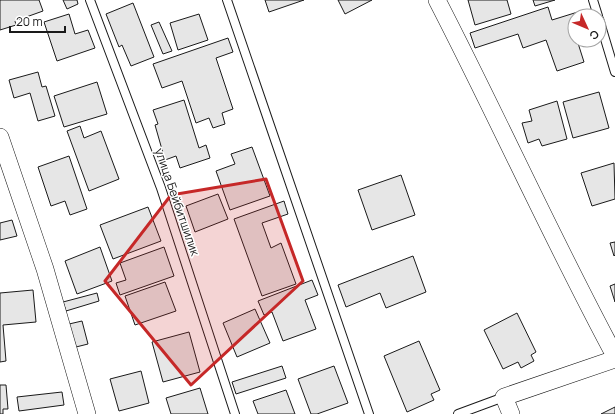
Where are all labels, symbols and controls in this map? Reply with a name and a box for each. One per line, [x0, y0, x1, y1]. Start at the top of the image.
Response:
scale bar [10, 8, 65, 34]
north arrow [567, 8, 607, 48]
text: 20 m [16, 13, 43, 30]
text: С [586, 27, 603, 43]
street label: улица Бейбитшилик [151, 146, 204, 259]

